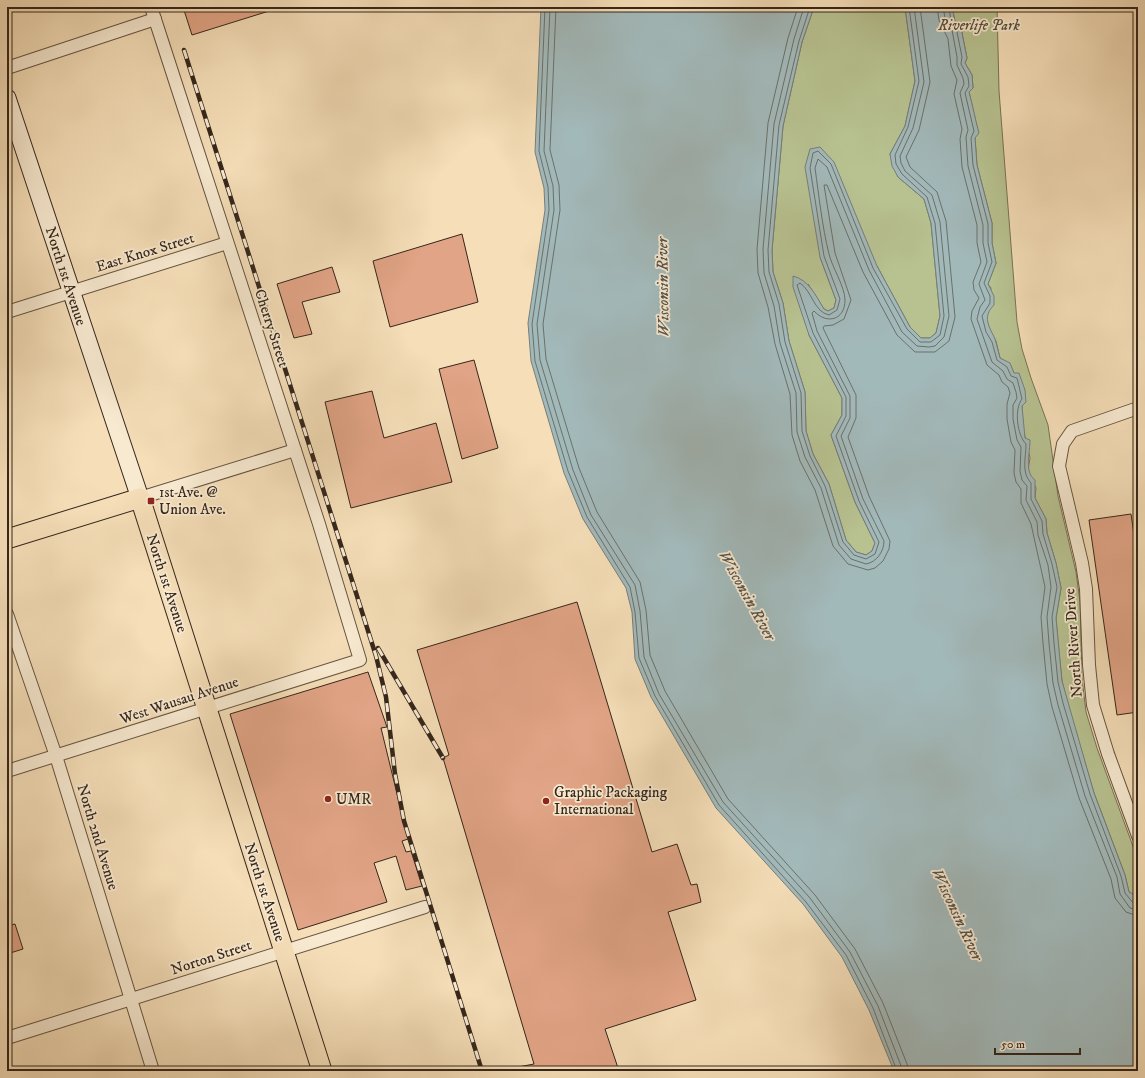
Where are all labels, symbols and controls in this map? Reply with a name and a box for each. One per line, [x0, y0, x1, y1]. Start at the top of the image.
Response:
park label: Riverlife Park [937, 16, 1020, 35]
street label: North 1st Avenue [41, 224, 90, 328]
street label: East Knox Street [94, 228, 197, 276]
water label: Wisconsin River [652, 236, 674, 337]
street label: Cherry Street [250, 287, 293, 370]
place label: 1st Ave. @ Union Ave. [159, 483, 226, 519]
marker: 1st Ave. @ Union Ave. [146, 496, 156, 506]
street label: North 1st Avenue [142, 531, 191, 635]
water label: Wisconsin River [714, 547, 781, 645]
street label: North River Drive [1060, 588, 1087, 698]
street label: West Wausau Avenue [116, 672, 241, 729]
street label: North 2nd Avenue [72, 782, 123, 892]
place label: Graphic Packaging International [554, 783, 668, 819]
place label: UMR [336, 790, 371, 809]
marker: UMR [323, 794, 333, 804]
marker: Graphic Packaging International [541, 796, 551, 806]
street label: North 1st Avenue [240, 840, 289, 944]
water label: Wisconsin River [927, 865, 988, 965]
street label: Norton Street [169, 935, 254, 979]
scale bar [995, 1030, 1080, 1056]
text: 50 m [1001, 1037, 1025, 1052]

